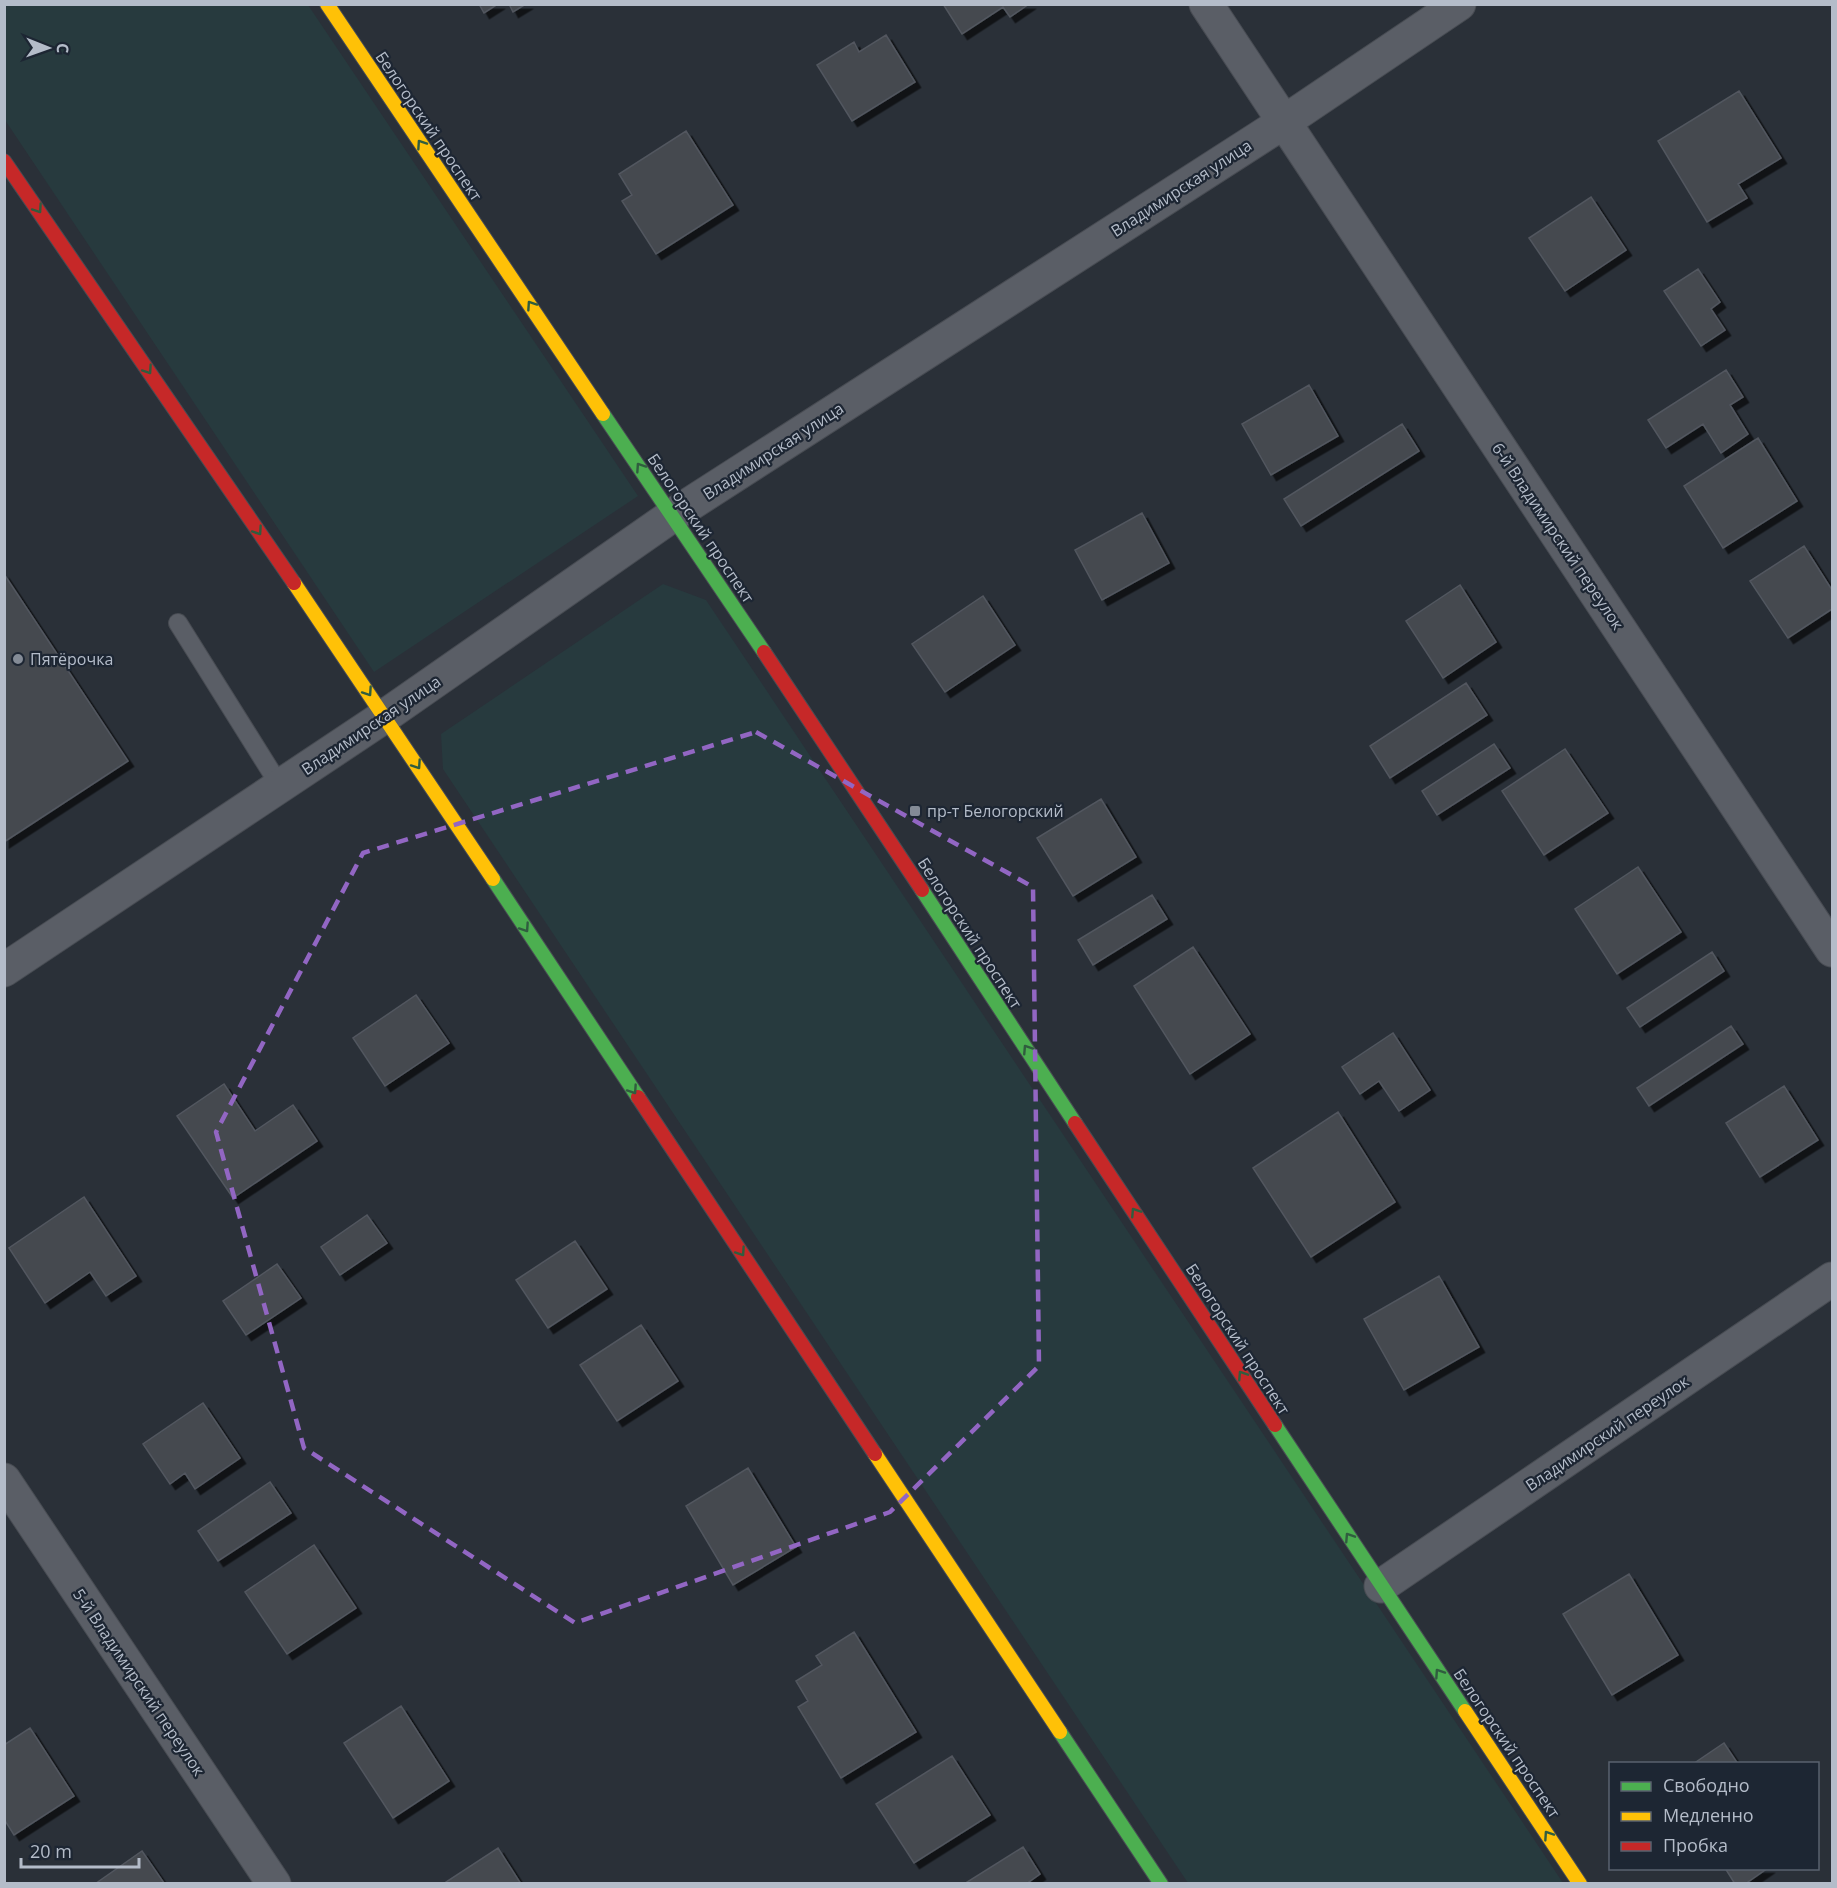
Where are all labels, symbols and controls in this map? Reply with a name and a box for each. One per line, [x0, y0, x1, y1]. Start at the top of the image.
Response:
north arrow [18, 18, 78, 78]
text: С [52, 43, 74, 54]
street label: Белогорский проспект [371, 47, 488, 205]
street label: Владимирская улица [1106, 134, 1256, 242]
one-way arrow [417, 140, 428, 151]
one-way arrow [30, 203, 42, 213]
one-way arrow [527, 301, 538, 312]
one-way arrow [141, 363, 152, 374]
street label: Владимирская улица [698, 397, 848, 505]
street label: 6-й Владимирский переулок [1487, 438, 1629, 634]
street label: Белогорский проспект [643, 449, 760, 607]
one-way arrow [636, 462, 647, 473]
one-way arrow [251, 524, 262, 535]
place label: Пятёрочка [30, 648, 113, 670]
marker: Пятёрочка [11, 652, 25, 666]
street label: Владимирская улица [297, 670, 445, 780]
one-way arrow [361, 685, 372, 696]
one-way arrow [410, 758, 421, 769]
place label: пр-т Белогорский [927, 800, 1064, 822]
marker: пр-т Белогорский [908, 804, 922, 818]
street label: Белогорский проспект [913, 853, 1027, 1013]
one-way arrow [518, 921, 529, 932]
one-way arrow [1023, 1045, 1034, 1056]
one-way arrow [626, 1083, 637, 1094]
one-way arrow [1130, 1208, 1142, 1218]
one-way arrow [734, 1246, 745, 1257]
street label: Белогорский проспект [1181, 1259, 1295, 1419]
one-way arrow [1238, 1370, 1249, 1381]
street label: Владимирский переулок [1521, 1370, 1694, 1496]
one-way arrow [1346, 1533, 1357, 1544]
street label: 5-й Владимирский переулок [68, 1584, 210, 1780]
street label: Белогорский проспект [1449, 1664, 1566, 1822]
one-way arrow [1435, 1669, 1447, 1679]
legend [1609, 1762, 1819, 1870]
text: Свободно [1663, 1773, 1750, 1797]
text: Медленно [1663, 1803, 1754, 1827]
scale bar [21, 1831, 140, 1869]
one-way arrow [1544, 1831, 1555, 1842]
text: Пробка [1663, 1833, 1728, 1857]
text: 20 m [30, 1839, 72, 1863]

